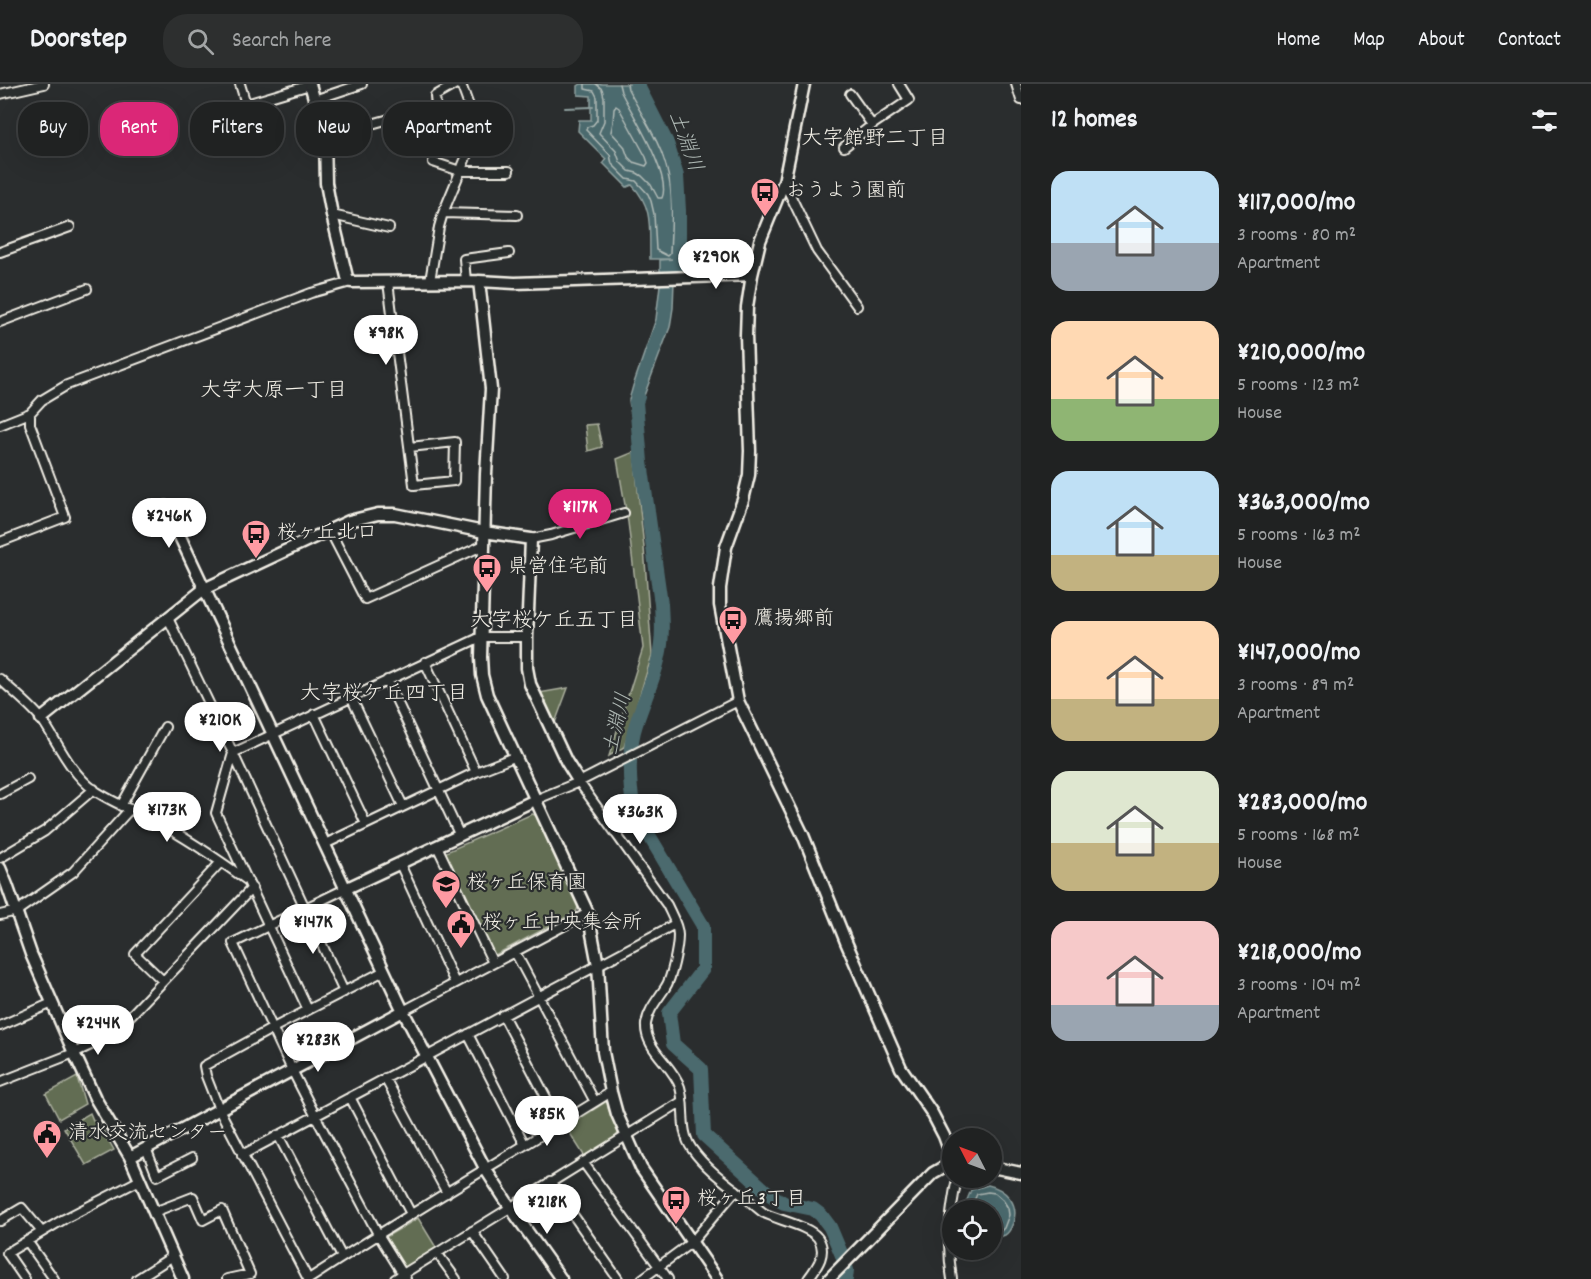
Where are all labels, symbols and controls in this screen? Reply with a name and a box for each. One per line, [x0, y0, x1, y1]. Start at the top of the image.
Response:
search box [163, 14, 583, 68]
text: Doorstep [30, 21, 127, 61]
icon: search [184, 25, 217, 58]
text: Search here [232, 26, 332, 57]
text: Home [1276, 26, 1320, 56]
text: Map [1353, 26, 1385, 56]
text: About [1418, 26, 1465, 56]
text: Contact [1498, 26, 1561, 56]
chip: Buy [18, 102, 88, 156]
chip: Rent [100, 102, 178, 156]
chip: Filters [190, 102, 284, 156]
chip: New [296, 102, 371, 156]
chip: Apartment [383, 102, 513, 156]
text: 12 homes [1051, 102, 1138, 139]
icon: filters [1528, 104, 1561, 137]
water label: 土淵川 [659, 107, 709, 177]
district label: 大字館野二丁目 [802, 125, 949, 155]
bus stop icon: おうよう園前 [749, 176, 781, 218]
place label: おうよう園前 [786, 178, 906, 206]
text: ¥117,000/mo [1237, 185, 1355, 222]
icon: home [1099, 195, 1171, 267]
text: 3 rooms · 80 m² [1237, 222, 1356, 250]
pin: ¥290K [674, 239, 758, 290]
text: ¥290K [692, 244, 740, 272]
text: Apartment [1237, 250, 1320, 278]
pin: ¥98K [350, 315, 422, 366]
text: ¥98K [368, 320, 404, 348]
text: ¥210,000/mo [1237, 335, 1365, 372]
icon: home [1099, 345, 1171, 417]
text: 5 rooms · 123 m² [1237, 372, 1360, 400]
district label: 大字大原一丁目 [201, 377, 348, 407]
text: House [1237, 400, 1282, 428]
text: ¥363,000/mo [1237, 485, 1370, 522]
pin: ¥117K [538, 489, 622, 540]
text: ¥117K [562, 494, 598, 522]
icon: home [1099, 495, 1171, 567]
pin: ¥246K [127, 498, 211, 549]
text: ¥246K [146, 503, 192, 531]
bus stop icon: 桜ヶ丘北口 [240, 518, 272, 560]
place label: 桜ヶ丘北口 [277, 520, 377, 548]
text: 5 rooms · 163 m² [1237, 522, 1361, 550]
text: House [1237, 550, 1282, 578]
bus stop icon: 県営住宅前 [471, 552, 503, 594]
place label: 県営住宅前 [508, 554, 608, 582]
bus stop icon: 鷹揚郷前 [717, 604, 749, 646]
place label: 鷹揚郷前 [754, 606, 834, 634]
district label: 大字桜ケ丘五丁目 [470, 607, 638, 637]
text: ¥147,000/mo [1237, 635, 1360, 672]
icon: home [1099, 645, 1171, 717]
text: 3 rooms · 89 m² [1237, 672, 1354, 700]
district label: 大字桜ケ丘四丁目 [300, 680, 468, 710]
water label: 土淵川 [597, 690, 641, 758]
text: Apartment [1237, 700, 1320, 728]
pin: ¥210K [178, 702, 262, 753]
text: ¥210K [199, 707, 241, 735]
text: ¥283,000/mo [1237, 785, 1367, 822]
pin: ¥173K [125, 792, 209, 843]
pin: ¥363K [598, 794, 682, 845]
icon: home [1099, 795, 1171, 867]
text: ¥173K [147, 797, 187, 825]
text: ¥363K [617, 799, 663, 827]
text: 5 rooms · 168 m² [1237, 822, 1360, 850]
text: House [1237, 850, 1282, 878]
school or university icon: 桜ヶ丘保育園 [430, 868, 462, 910]
place label: 桜ヶ丘保育園 [467, 870, 587, 898]
pin: ¥147K [271, 904, 355, 955]
public building icon: 桜ヶ丘中央集会所 [445, 908, 477, 950]
text: ¥147K [293, 909, 333, 937]
place label: 桜ヶ丘中央集会所 [482, 910, 642, 938]
text: ¥218,000/mo [1237, 935, 1361, 972]
icon: home [1099, 945, 1171, 1017]
text: 3 rooms · 104 m² [1237, 972, 1361, 1000]
text: Apartment [1237, 1000, 1320, 1028]
pin: ¥244K [56, 1005, 140, 1056]
text: ¥244K [76, 1010, 120, 1038]
pin: ¥283K [276, 1022, 360, 1073]
text: ¥283K [296, 1027, 340, 1055]
pin: ¥85K [511, 1096, 583, 1147]
text: ¥85K [529, 1101, 565, 1129]
public building icon: 清水交流センター [31, 1118, 63, 1160]
place label: 清水交流センター [68, 1120, 227, 1148]
north arrow [942, 1128, 1002, 1188]
map controls [942, 1128, 1002, 1260]
pin: ¥218K [505, 1184, 589, 1235]
bus stop icon: 桜ヶ丘3丁目 [660, 1184, 692, 1226]
place label: 桜ヶ丘3丁目 [697, 1186, 806, 1214]
text: ¥218K [527, 1189, 567, 1217]
button: locate [942, 1200, 1002, 1260]

